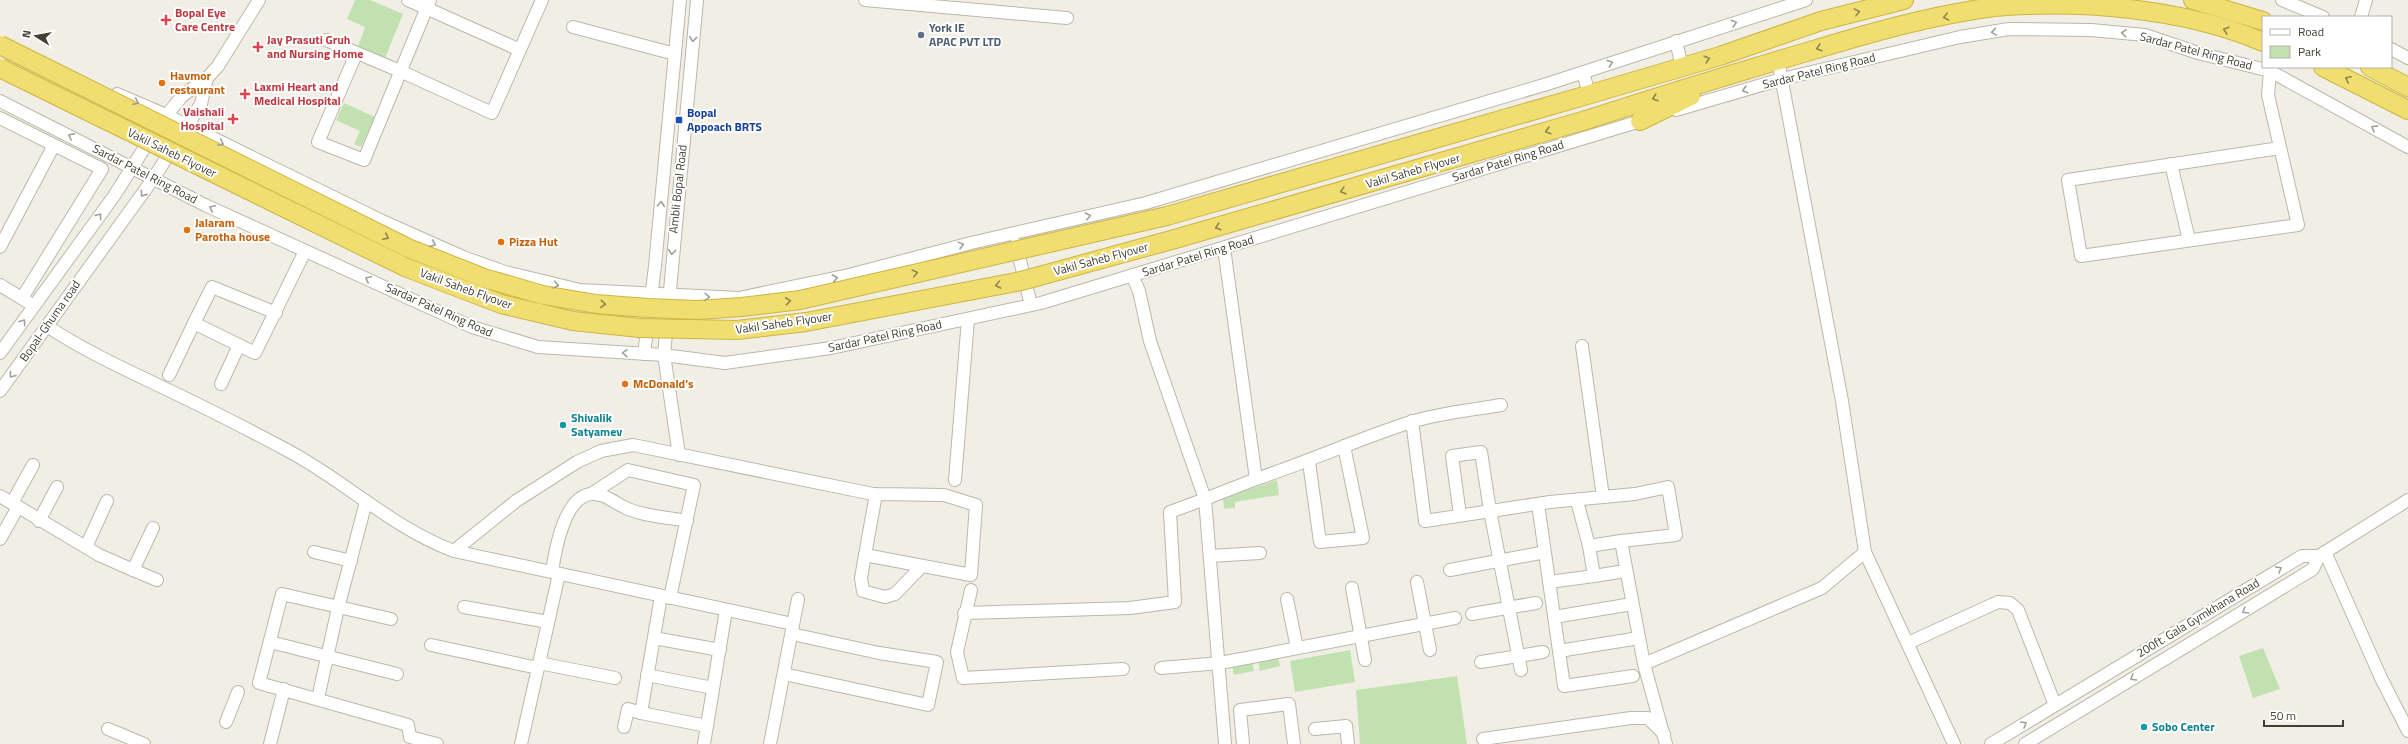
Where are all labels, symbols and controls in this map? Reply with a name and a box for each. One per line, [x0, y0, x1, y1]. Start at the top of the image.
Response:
place label: Bopal Eye Care Centre [175, 3, 235, 36]
one-way arrow [1854, 8, 1861, 16]
one-way arrow [1942, 12, 1949, 20]
marker: Bopal Eye Care Centre [160, 14, 172, 26]
north arrow [16, 16, 56, 56]
legend [2262, 16, 2392, 68]
place label: York IE APAC PVT LTD [929, 18, 1002, 51]
one-way arrow [1730, 19, 1737, 27]
text: Road [2298, 22, 2324, 41]
street label: Sardar Patel Ring Road [2138, 26, 2254, 75]
one-way arrow [2223, 26, 2230, 35]
one-way arrow [1991, 27, 1997, 36]
text: N [18, 29, 35, 39]
one-way arrow [2121, 29, 2127, 38]
place label: Jay Prasuti Gruh and Nursing Home [267, 30, 363, 63]
marker: York IE APAC PVT LTD [916, 30, 926, 40]
one-way arrow [689, 36, 698, 42]
marker: Jay Prasuti Gruh and Nursing Home [252, 41, 264, 53]
text: Park [2298, 42, 2321, 61]
one-way arrow [1816, 43, 1823, 52]
street label: Sardar Patel Ring Road [1760, 47, 1877, 94]
one-way arrow [1703, 55, 1710, 64]
one-way arrow [1607, 59, 1614, 68]
place label: Havmor restaurant [170, 66, 226, 99]
one-way arrow [2345, 76, 2353, 84]
place label: Laxmi Heart and Medical Hospital [254, 77, 341, 110]
marker: Havmor restaurant [157, 78, 167, 88]
one-way arrow [1742, 85, 1749, 94]
marker: Laxmi Heart and Medical Hospital [239, 88, 251, 100]
one-way arrow [1652, 93, 1659, 102]
one-way arrow [131, 97, 139, 105]
place label: Vaishali Hospital [181, 102, 224, 135]
place label: Bopal Appoach BRTS [687, 103, 762, 136]
marker: Vaishali Hospital [227, 113, 239, 125]
marker: Bopal Appoach BRTS [674, 115, 684, 125]
street label: Vakil Saheb Flyover [124, 123, 220, 182]
one-way arrow [1545, 126, 1552, 135]
one-way arrow [2371, 126, 2378, 133]
one-way arrow [68, 134, 75, 141]
street label: Sardar Patel Ring Road [1450, 135, 1566, 187]
one-way arrow [217, 138, 224, 146]
street label: Sardar Patel Ring Road [89, 139, 201, 208]
street label: Ambli Bopal Road [663, 144, 692, 234]
street label: Vakil Saheb Flyover [1363, 148, 1462, 193]
one-way arrow [1340, 186, 1347, 195]
one-way arrow [140, 190, 148, 197]
one-way arrow [657, 201, 666, 207]
one-way arrow [209, 205, 216, 213]
place label: Jalaram Parotha house [195, 213, 270, 246]
one-way arrow [1084, 213, 1091, 221]
one-way arrow [94, 214, 101, 221]
one-way arrow [1215, 222, 1222, 231]
marker: Jalaram Parotha house [182, 225, 192, 235]
street label: Sardar Patel Ring Road [1140, 230, 1256, 282]
one-way arrow [382, 232, 389, 240]
place label: Pizza Hut [509, 232, 559, 251]
marker: Pizza Hut [496, 237, 506, 247]
street label: Vakil Saheb Flyover [1051, 237, 1150, 280]
one-way arrow [429, 239, 436, 247]
one-way arrow [957, 241, 964, 250]
one-way arrow [668, 249, 677, 255]
street label: Vakil Saheb Flyover [417, 263, 515, 314]
one-way arrow [912, 270, 918, 278]
one-way arrow [832, 274, 838, 283]
street label: Bopal-Ghuma road [14, 276, 85, 365]
one-way arrow [365, 276, 373, 284]
street label: Sardar Patel Ring Road [383, 277, 496, 342]
one-way arrow [553, 280, 559, 289]
one-way arrow [994, 280, 1001, 289]
one-way arrow [704, 293, 710, 301]
one-way arrow [785, 297, 791, 306]
one-way arrow [600, 300, 606, 309]
street label: Vakil Saheb Flyover [734, 306, 833, 339]
street label: Sardar Patel Ring Road [826, 314, 943, 357]
one-way arrow [18, 319, 26, 326]
one-way arrow [622, 349, 628, 357]
one-way arrow [9, 371, 17, 378]
place label: McDonald's [633, 374, 694, 393]
marker: McDonald's [620, 379, 630, 389]
place label: Shivalik Satyamev [571, 408, 622, 441]
marker: Shivalik Satyamev [558, 420, 568, 430]
one-way arrow [2275, 567, 2282, 574]
street label: 200ft. Gala Gymkhana Road [2132, 573, 2263, 662]
one-way arrow [2242, 607, 2249, 614]
one-way arrow [2130, 674, 2137, 681]
scale bar [2264, 702, 2343, 728]
text: 50 m [2270, 706, 2296, 725]
place label: Sobo Center [2152, 717, 2215, 736]
one-way arrow [2020, 721, 2027, 728]
marker: Sobo Center [2139, 722, 2149, 732]

